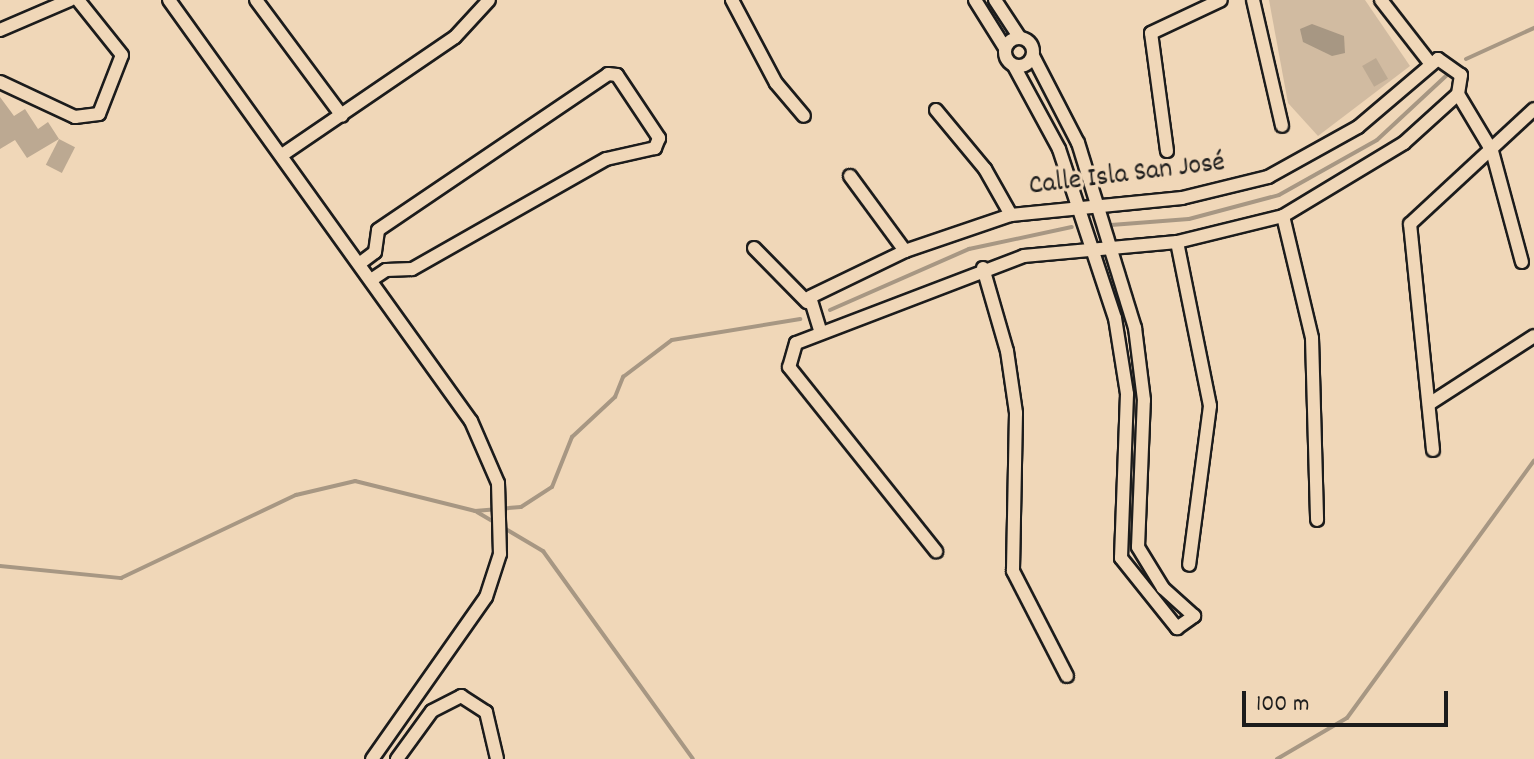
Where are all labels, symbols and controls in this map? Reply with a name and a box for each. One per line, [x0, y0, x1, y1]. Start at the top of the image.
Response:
street label: Calle Isla San José [1027, 147, 1227, 205]
scale bar [1246, 675, 1452, 725]
text: 100 m [1256, 688, 1309, 722]

